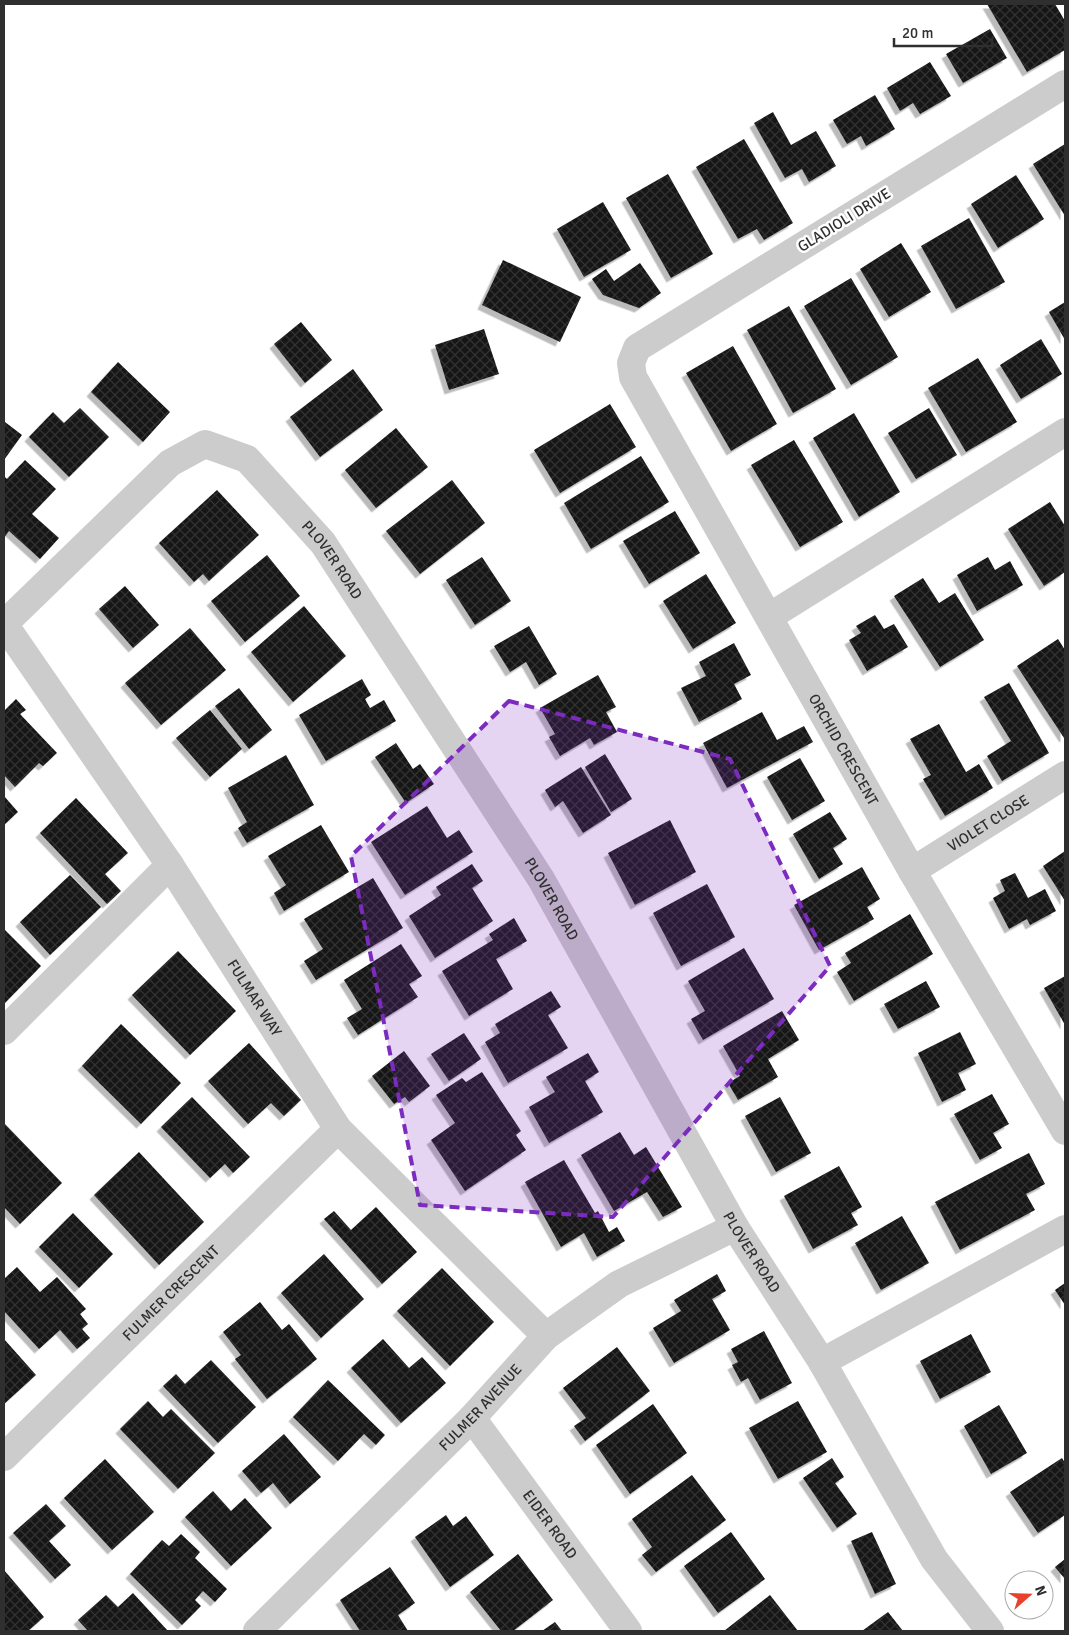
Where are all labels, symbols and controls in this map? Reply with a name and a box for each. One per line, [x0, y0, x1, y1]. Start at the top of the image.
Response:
scale bar [894, 15, 992, 47]
text: 20 m [902, 24, 933, 42]
street label: GLADIOLI DRIVE [794, 184, 894, 256]
street label: PLOVER ROAD [298, 517, 366, 603]
street label: ORCHID CRESCENT [805, 691, 882, 809]
street label: VIOLET CLOSE [944, 791, 1032, 856]
street label: PLOVER ROAD [521, 854, 582, 943]
street label: FULMAR WAY [223, 956, 286, 1040]
street label: PLOVER ROAD [719, 1209, 784, 1296]
street label: FULMER CRESCENT [119, 1241, 224, 1344]
street label: FULMER AVENUE [435, 1360, 525, 1455]
street label: EIDER ROAD [519, 1487, 581, 1562]
north arrow [1004, 1570, 1054, 1620]
text: N [1031, 1583, 1050, 1598]

